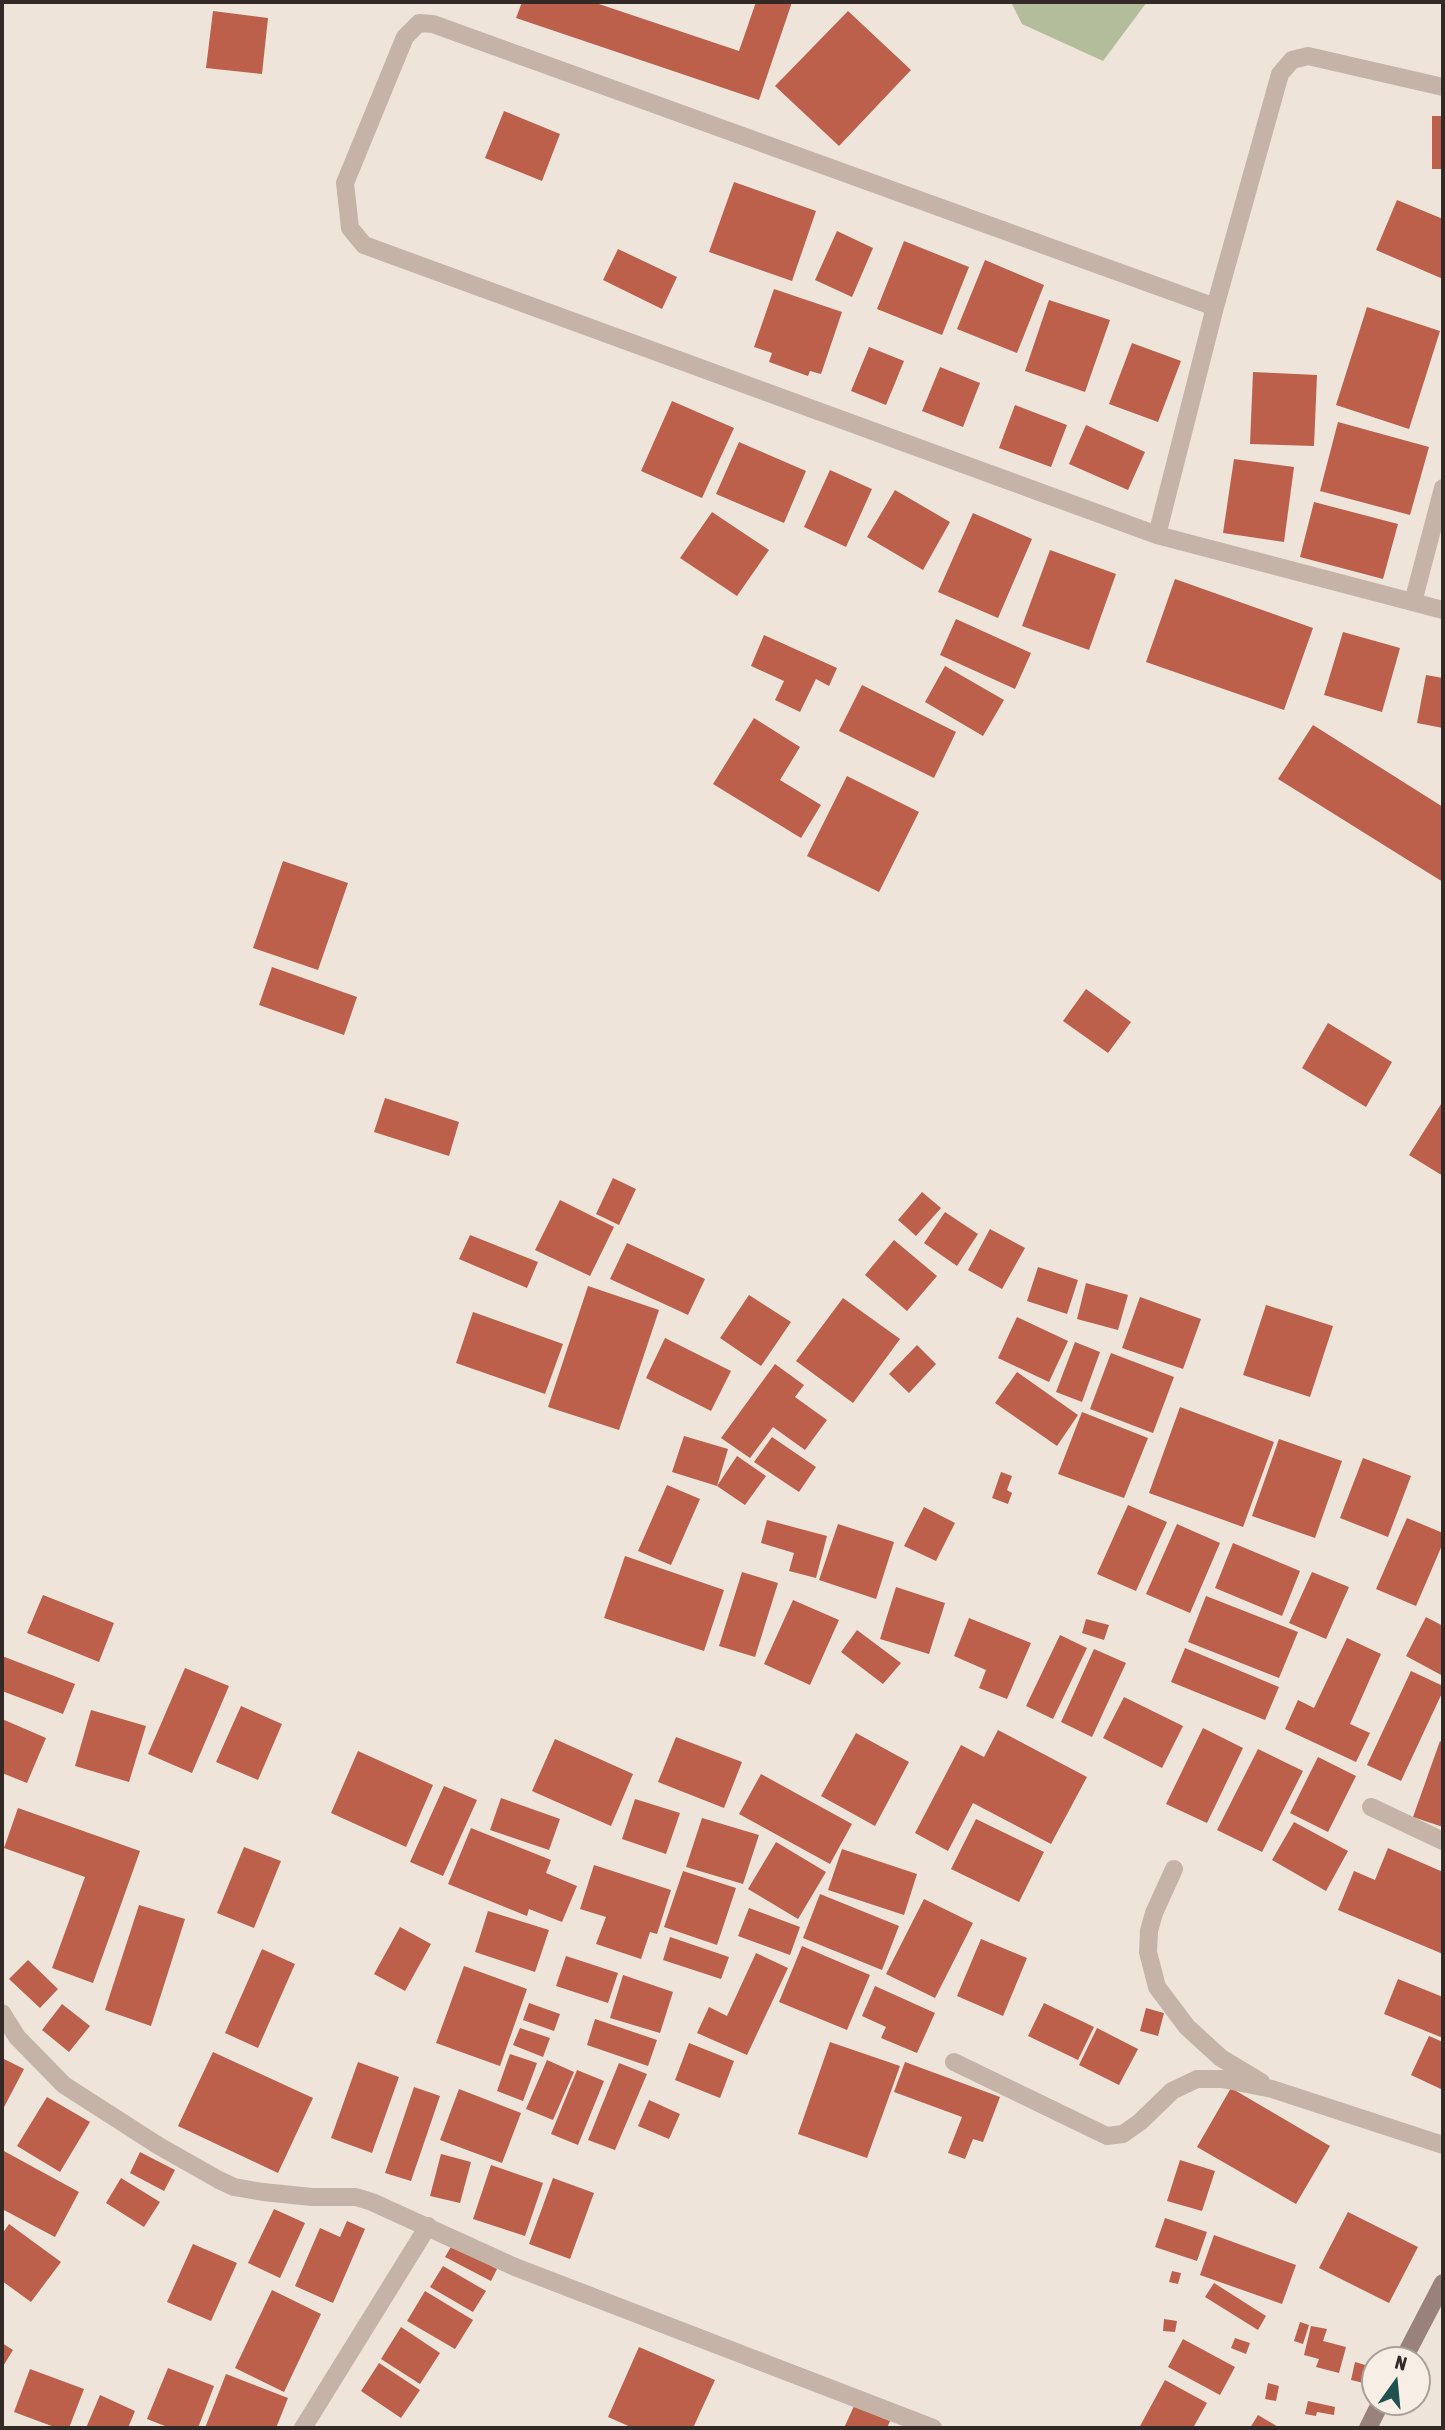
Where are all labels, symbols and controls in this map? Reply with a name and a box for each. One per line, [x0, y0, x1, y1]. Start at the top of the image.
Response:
north arrow [1361, 2346, 1431, 2416]
text: N [1393, 2351, 1409, 2375]

